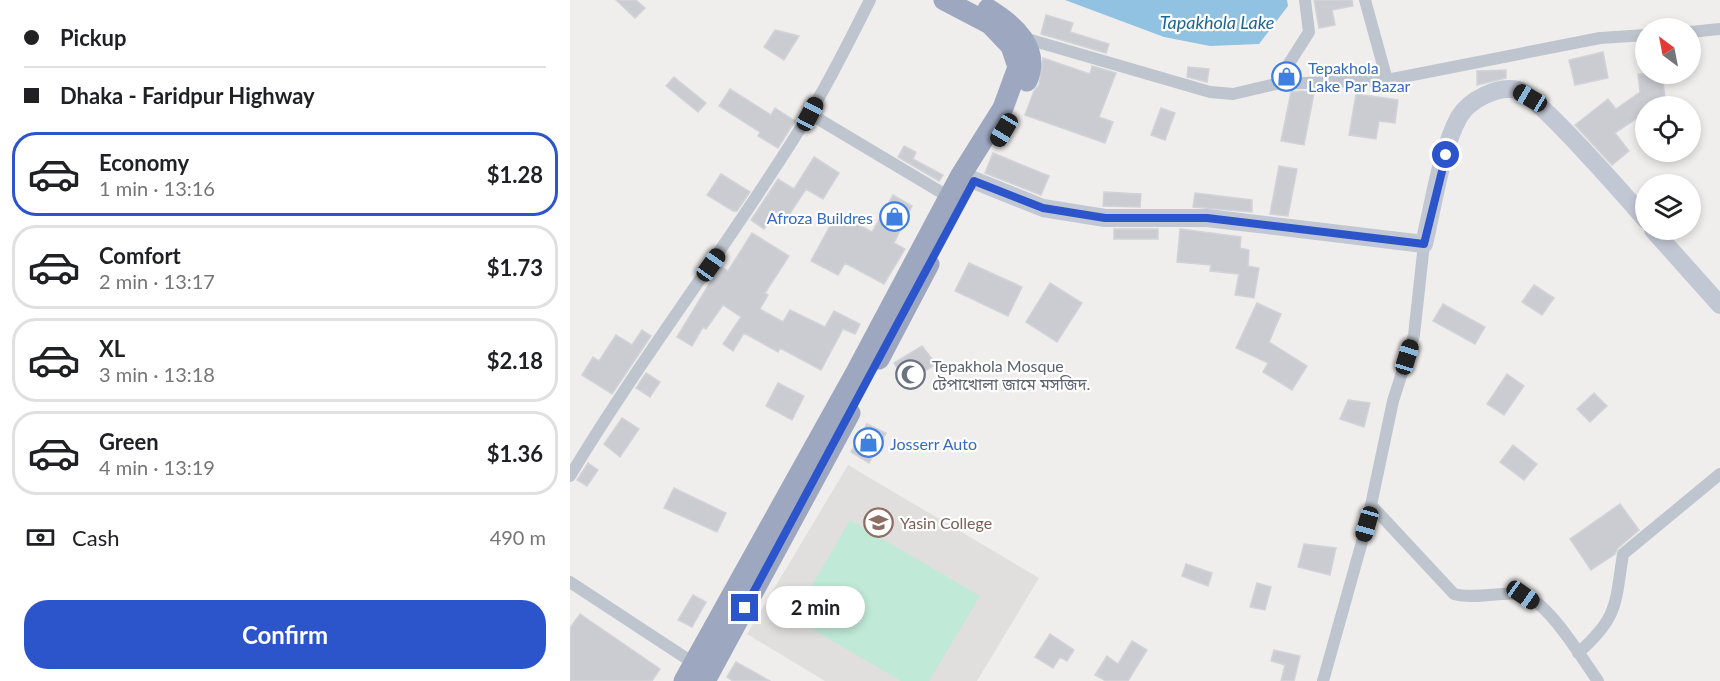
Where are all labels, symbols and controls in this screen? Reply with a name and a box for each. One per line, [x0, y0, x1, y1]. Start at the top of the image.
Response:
water label: Tapakhola Lake [1160, 11, 1274, 33]
north arrow [1635, 18, 1701, 84]
map controls [1635, 18, 1701, 240]
text: Pickup [60, 24, 126, 51]
place label: Tepakhola Lake Par Bazar [1308, 58, 1411, 95]
shop icon: Tepakhola Lake Par Bazar [1271, 60, 1303, 92]
car [1510, 81, 1550, 115]
text: Dhaka - Faridpur Highway [60, 82, 315, 109]
car [794, 94, 826, 134]
button: locate [1635, 96, 1701, 162]
car [987, 110, 1021, 150]
route start [1432, 141, 1459, 168]
icon: car [27, 147, 81, 201]
text: Economy [99, 149, 189, 176]
text: $1.28 [487, 161, 543, 188]
button: layers [1635, 174, 1701, 240]
text: 1 min · 13:16 [99, 176, 215, 200]
shop icon: Afroza Buildres [878, 201, 910, 233]
place label: Afroza Buildres [767, 208, 873, 227]
icon: car [27, 240, 81, 294]
text: Comfort [99, 242, 181, 269]
car [693, 245, 729, 285]
text: $1.73 [487, 254, 543, 281]
text: 2 min · 13:17 [99, 269, 215, 293]
icon: car [27, 333, 81, 387]
text: XL [99, 335, 125, 362]
car [1393, 337, 1421, 377]
text: $2.18 [487, 347, 543, 374]
place label: Tepakhola Mosque টেপাখোলা জামে মসজিদ. [932, 356, 1090, 393]
mosque icon: Tepakhola Mosque টেপাখোলা জামে মসজিদ. [895, 358, 927, 390]
text: 3 min · 13:18 [99, 362, 215, 386]
icon: car [27, 426, 81, 480]
shop icon: Josserr Auto [853, 427, 885, 459]
text: Green [99, 428, 159, 455]
place label: Josserr Auto [890, 434, 977, 453]
text: $1.36 [487, 440, 543, 467]
text: 4 min · 13:19 [99, 455, 215, 479]
car [1353, 504, 1381, 544]
school or university icon: Yasin College [863, 506, 895, 538]
place label: Yasin College [900, 513, 992, 532]
icon: cash [24, 521, 57, 554]
text: Cash [72, 524, 119, 551]
text: 490 m [490, 525, 546, 549]
car [1503, 577, 1543, 613]
callout: 2 min [766, 587, 865, 629]
route end [731, 594, 758, 621]
text: 2 min [791, 595, 840, 619]
button: Confirm [24, 600, 546, 669]

